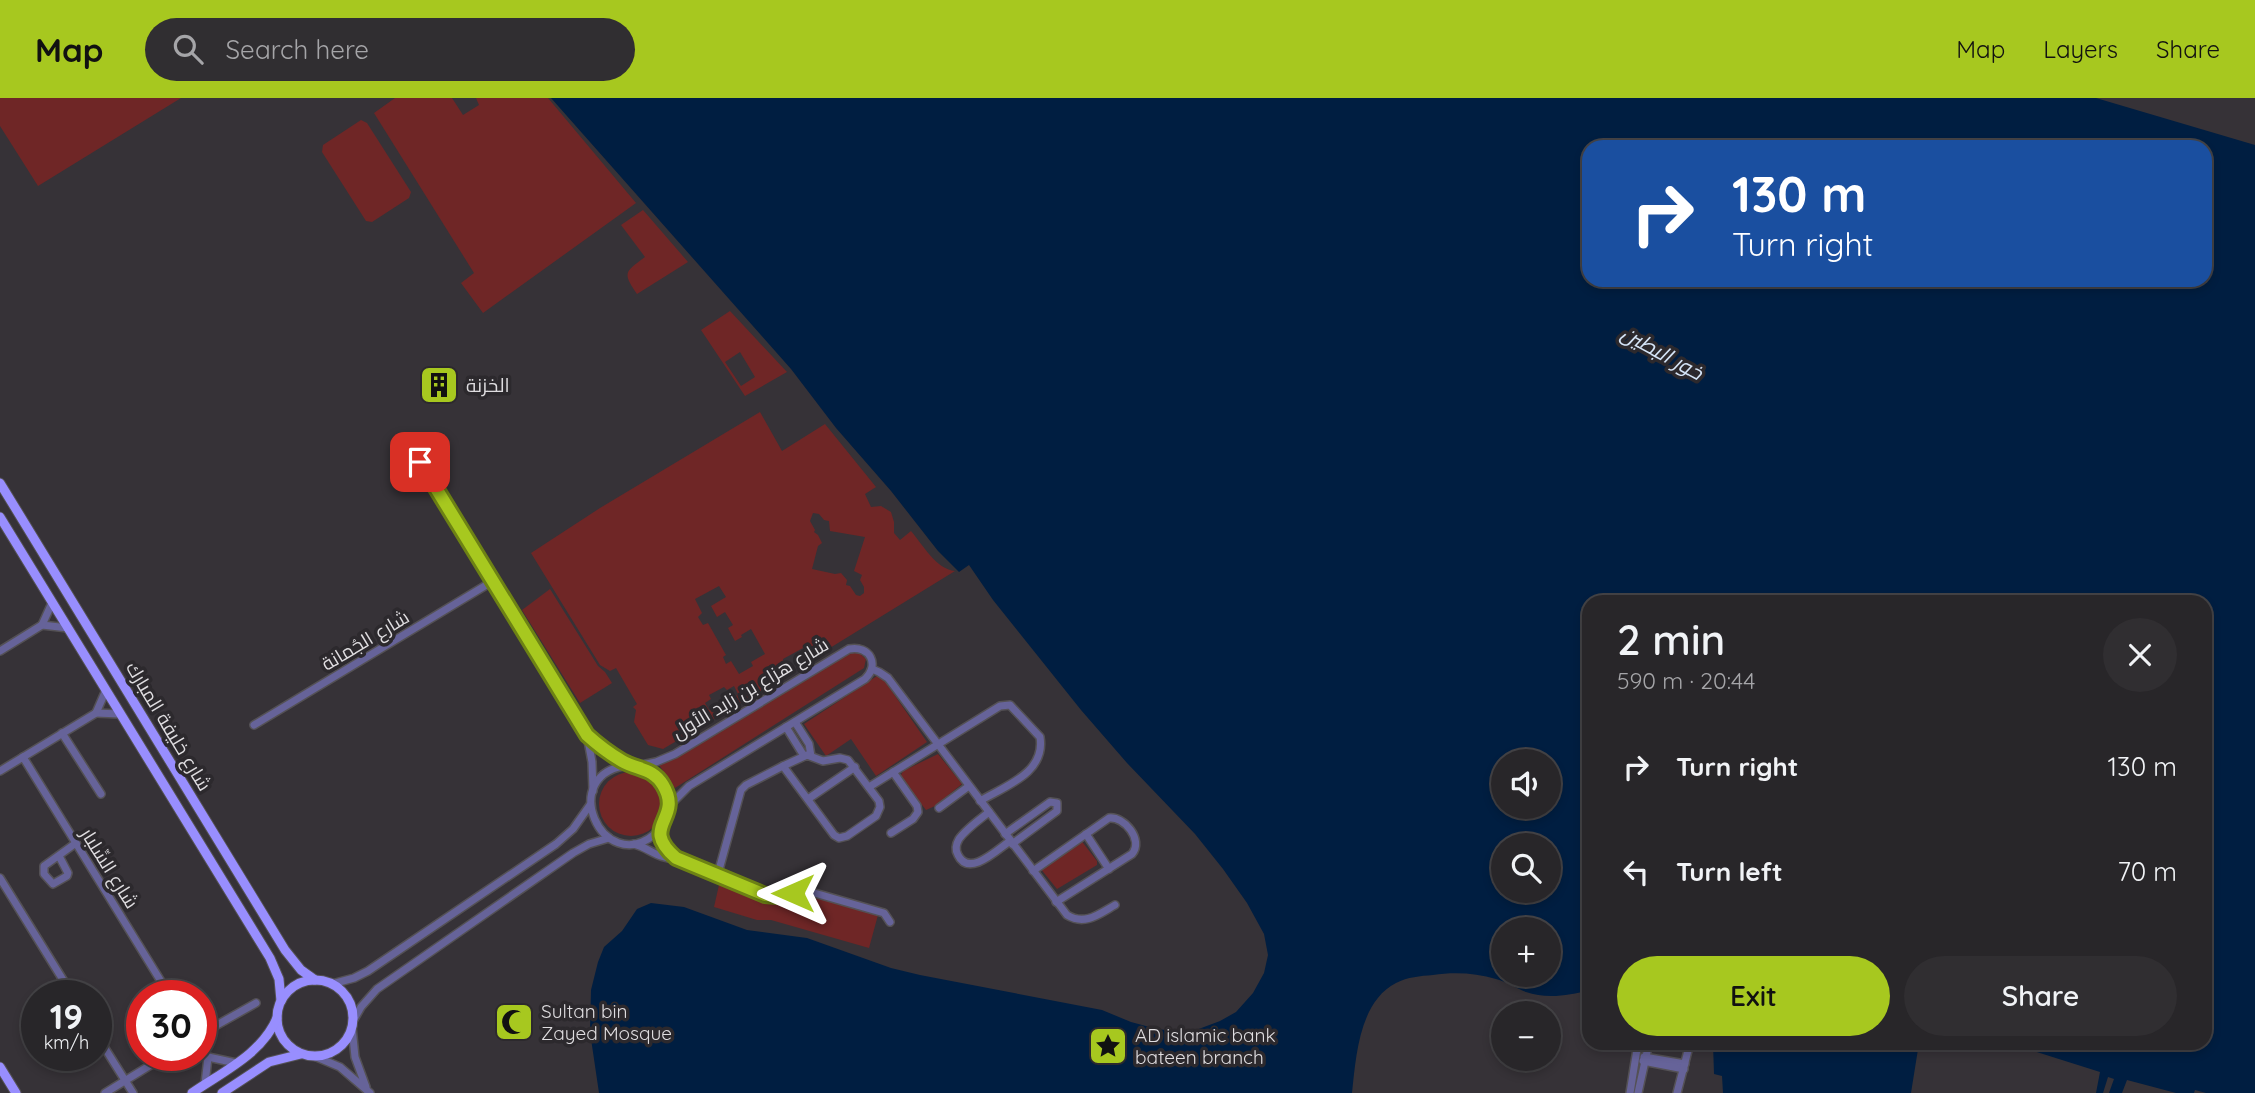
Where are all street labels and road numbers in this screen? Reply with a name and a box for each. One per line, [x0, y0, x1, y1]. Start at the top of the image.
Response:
street label: شارع الجُمانة [317, 604, 414, 677]
street label: شارع هزاع بن زايد الأول [668, 632, 834, 746]
street label: شارع خليفة المبارك [119, 657, 217, 796]
street label: شارع السِّلبار [74, 822, 144, 914]

